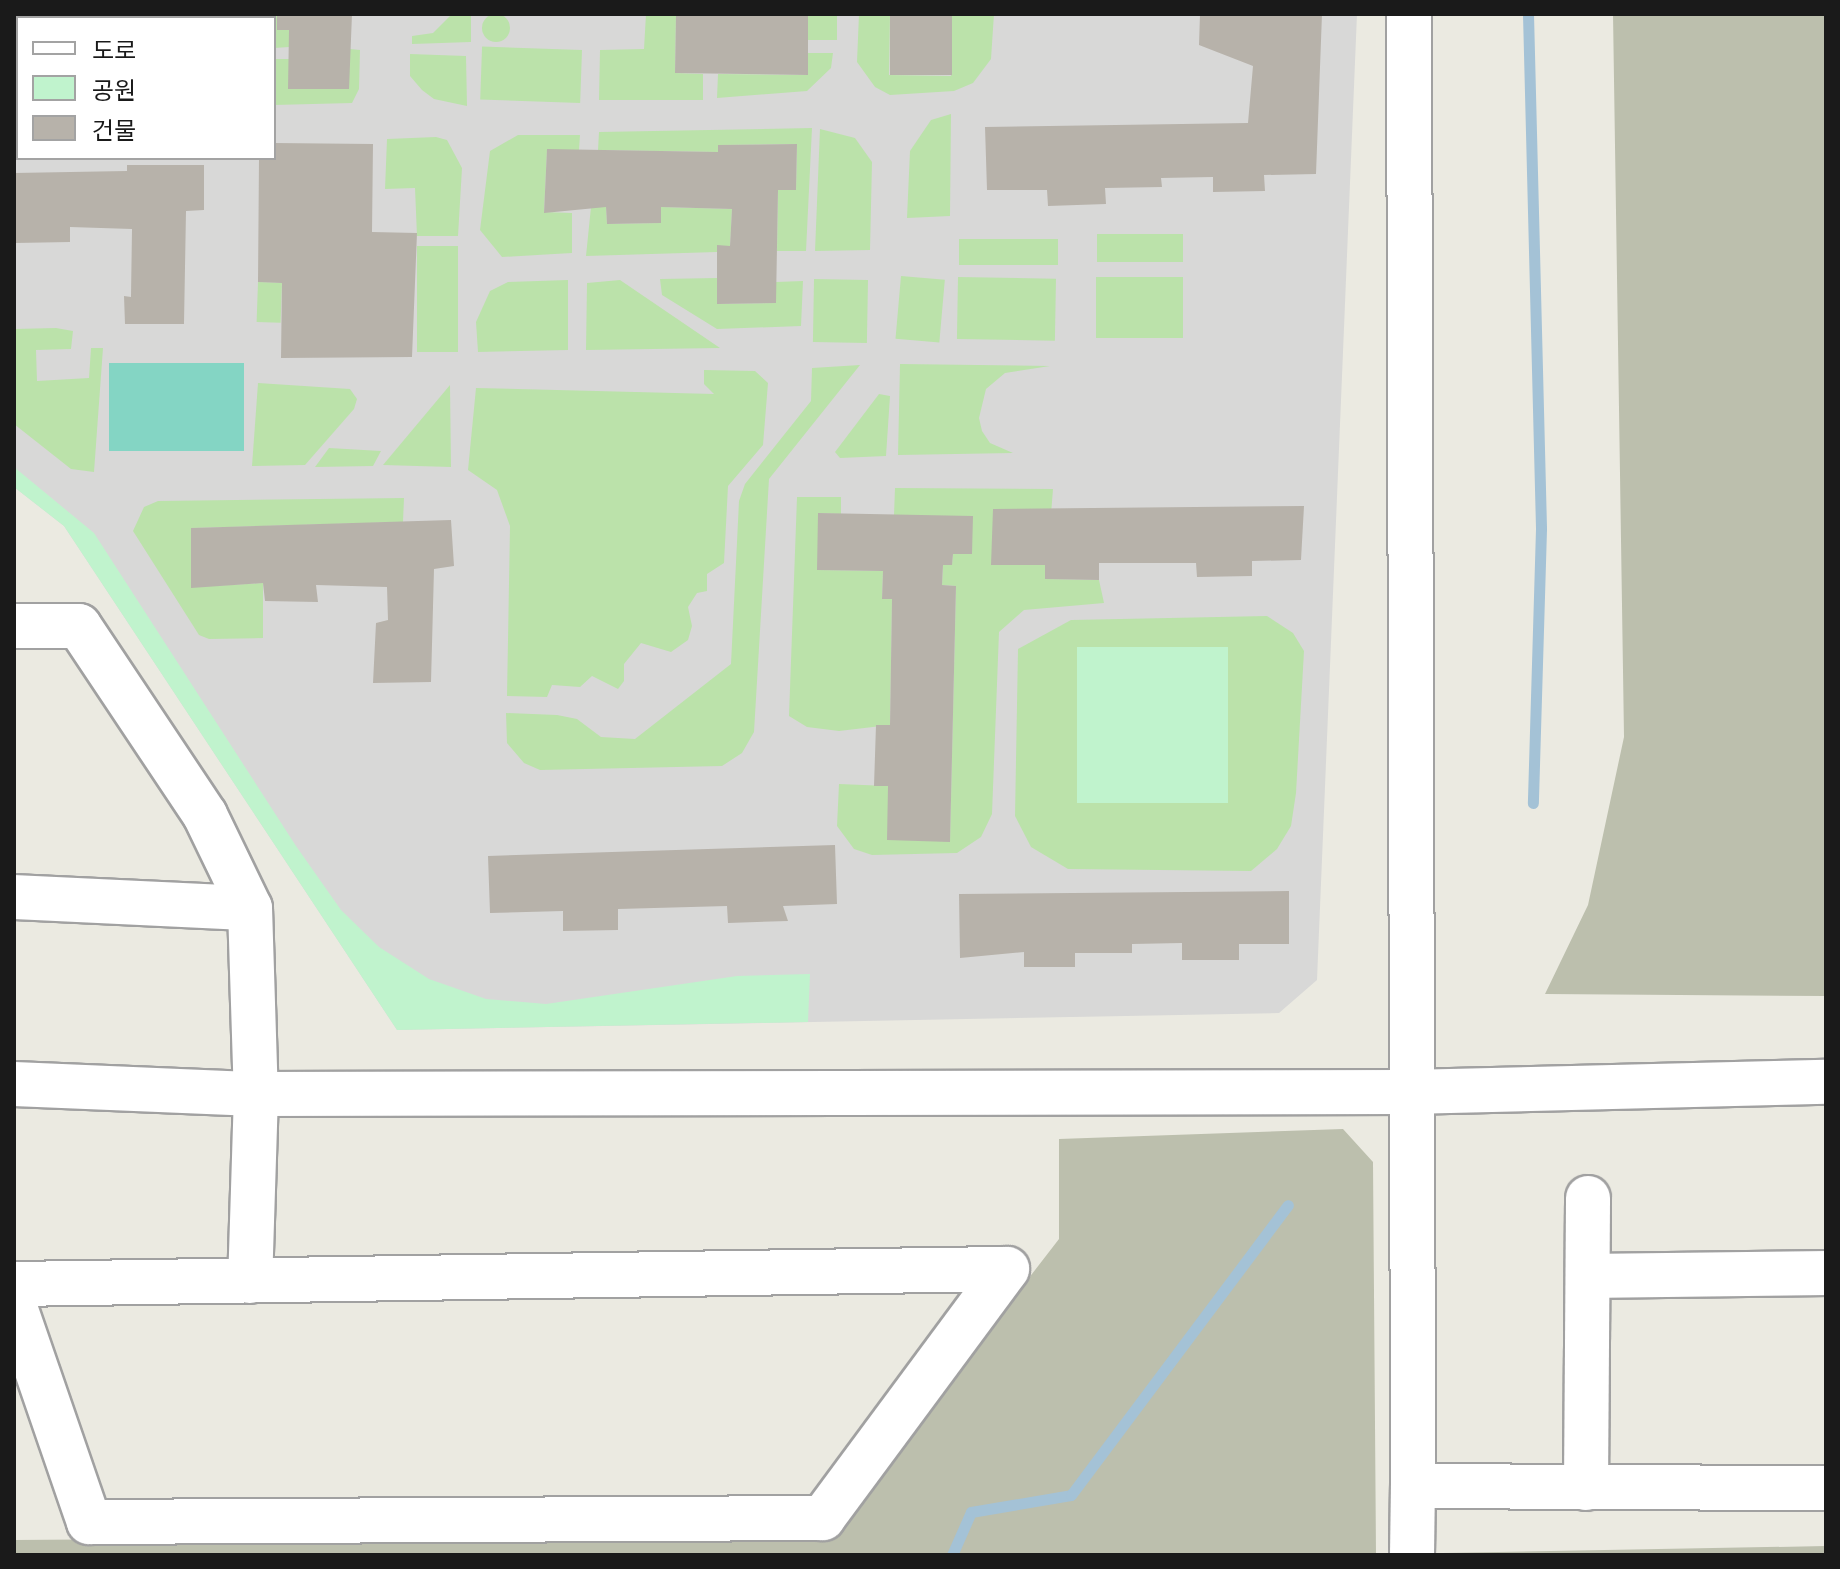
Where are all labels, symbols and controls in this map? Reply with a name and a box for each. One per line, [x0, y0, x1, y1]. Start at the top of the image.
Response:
legend [16, 16, 276, 160]
text: 도로 [92, 37, 136, 66]
text: 공원 [92, 77, 136, 106]
text: 건물 [92, 117, 136, 146]

